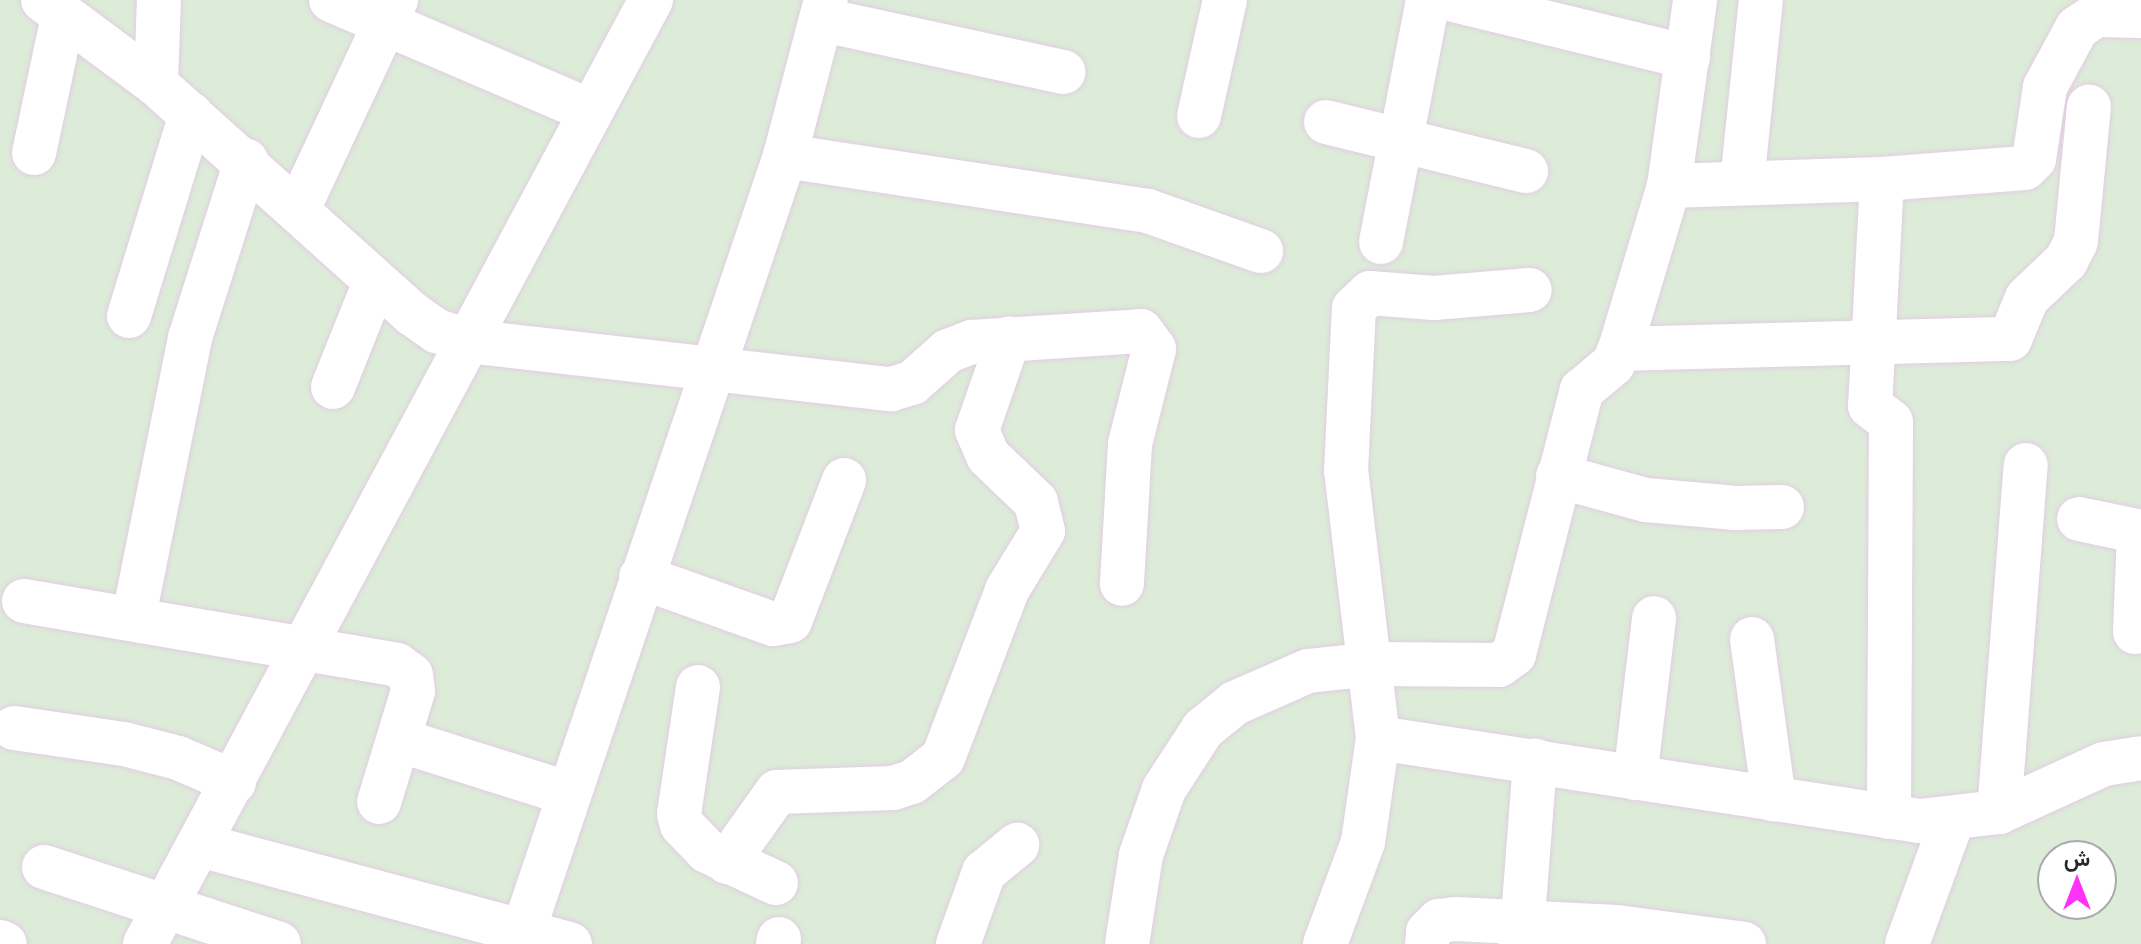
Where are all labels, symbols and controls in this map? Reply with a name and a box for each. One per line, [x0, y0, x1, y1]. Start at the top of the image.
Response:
north arrow [2037, 840, 2117, 920]
text: ش [2064, 844, 2090, 871]

